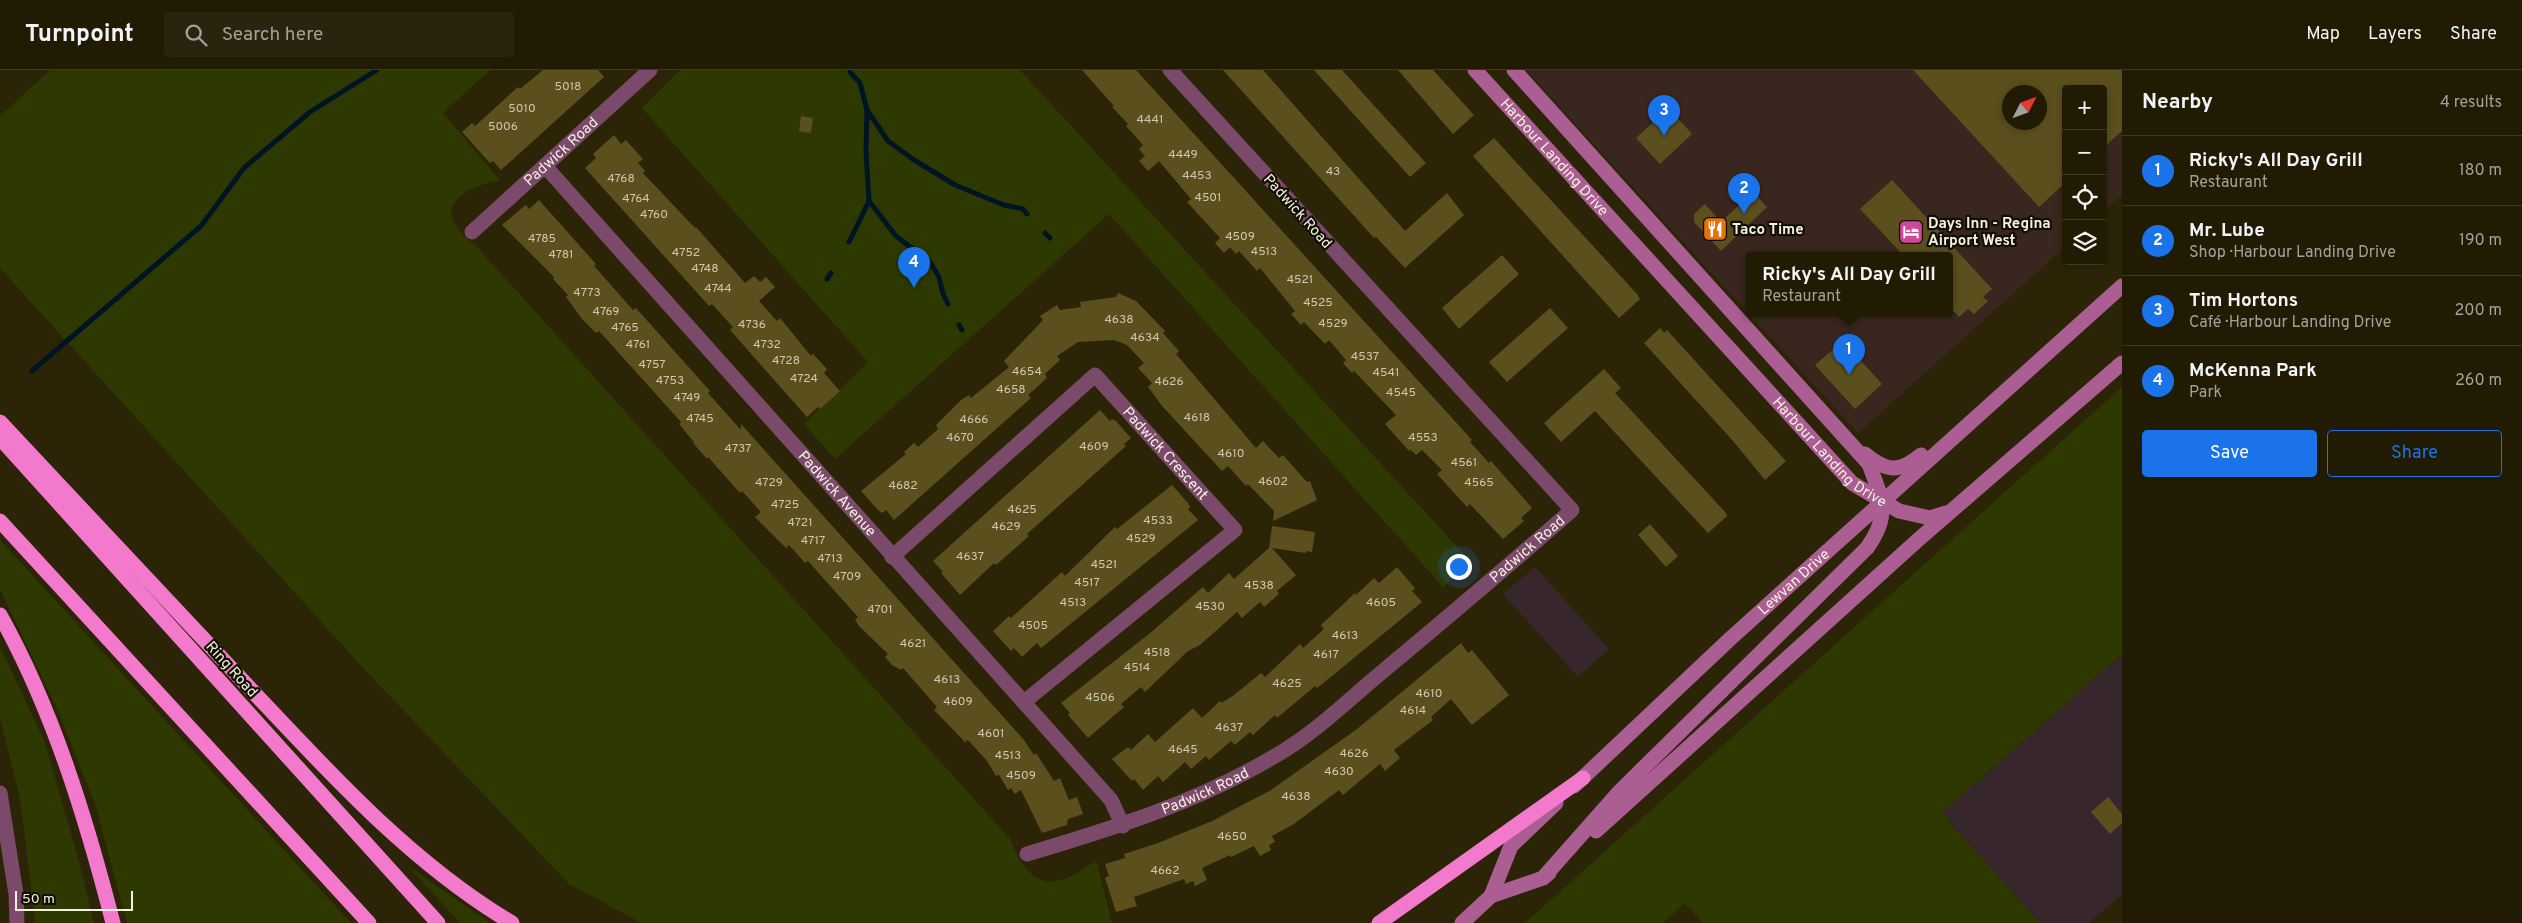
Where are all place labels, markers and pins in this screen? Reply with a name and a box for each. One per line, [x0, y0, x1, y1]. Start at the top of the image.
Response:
pin: 3 [1648, 95, 1680, 136]
pin: 2 [1728, 173, 1760, 214]
place label: Days Inn - Regina Airport West [1928, 215, 2051, 251]
restaurant icon: Taco Time [1702, 216, 1728, 242]
hotel icon: Days Inn - Regina Airport West [1898, 219, 1924, 245]
place label: Taco Time [1732, 221, 1804, 240]
pin: 4 [898, 247, 930, 288]
pin: 1 [1833, 334, 1865, 375]

